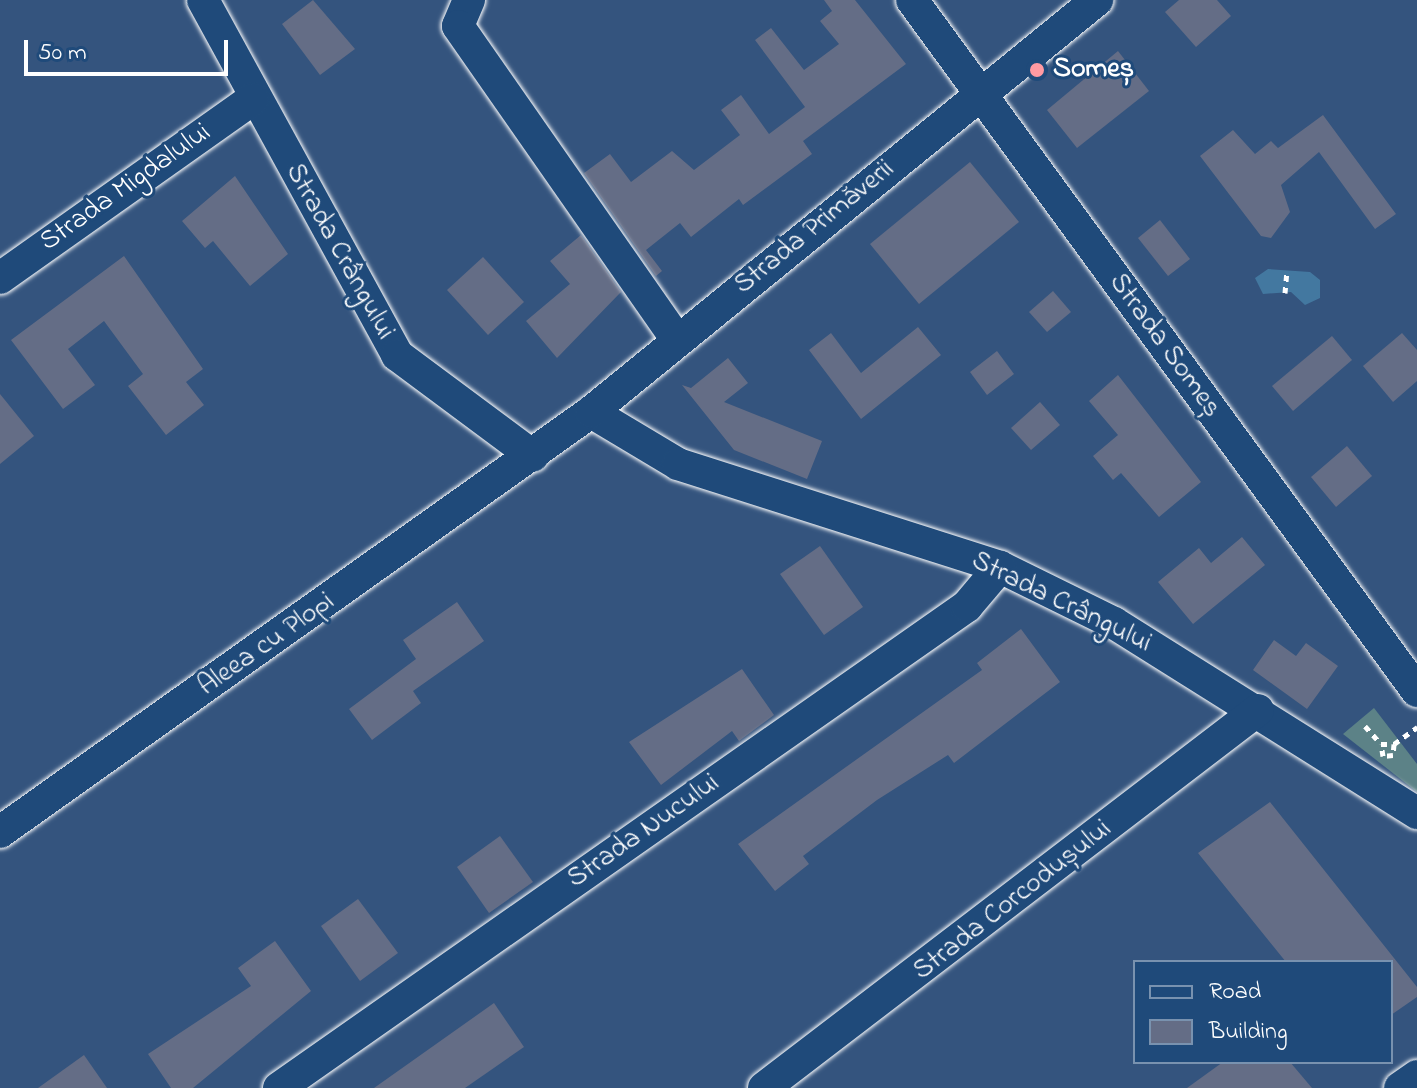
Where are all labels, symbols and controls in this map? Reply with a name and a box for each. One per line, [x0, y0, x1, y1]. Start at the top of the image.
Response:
scale bar [28, 24, 232, 74]
text: 50 m [38, 36, 87, 71]
place label: Someș [1053, 53, 1134, 87]
marker: Someș [1028, 61, 1046, 79]
street label: Strada Migdalului [34, 117, 218, 259]
street label: Strada Primăverii [728, 153, 902, 303]
street label: Strada Crângului [277, 158, 401, 346]
street label: Strada Someș [1100, 267, 1228, 425]
street label: Strada Crângului [965, 545, 1157, 661]
street label: Aleea cu Plopi [192, 586, 342, 704]
street label: Strada Nucului [561, 767, 727, 897]
street label: Strada Corcodușului [907, 813, 1119, 989]
legend [1133, 960, 1393, 1064]
text: Road [1209, 975, 1261, 1010]
text: Building [1209, 1015, 1288, 1050]

